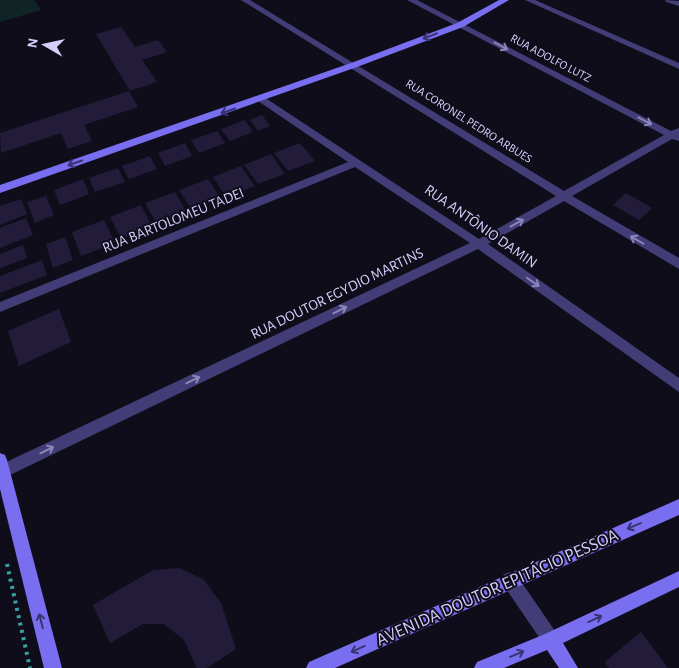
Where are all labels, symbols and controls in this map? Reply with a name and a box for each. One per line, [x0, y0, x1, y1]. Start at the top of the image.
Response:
north arrow [20, 20, 70, 70]
one-way arrow [423, 32, 438, 41]
street label: RUA ADOLFO LUTZ [509, 32, 593, 84]
text: N [25, 37, 41, 49]
one-way arrow [493, 42, 508, 51]
street label: RUA CORONEL PEDRO ARBUES [404, 77, 535, 165]
one-way arrow [220, 106, 236, 116]
one-way arrow [637, 117, 652, 126]
one-way arrow [67, 159, 83, 169]
street label: RUA ANTÔNIO DAMIN [422, 181, 540, 271]
street label: RUA BARTOLOMEU TADEI [100, 185, 246, 256]
one-way arrow [510, 218, 525, 228]
one-way arrow [629, 235, 644, 245]
street label: RUA DOUTOR EGYDIO MARTINS [248, 245, 426, 342]
one-way arrow [526, 277, 540, 287]
one-way arrow [332, 305, 347, 314]
one-way arrow [186, 375, 201, 385]
one-way arrow [39, 445, 54, 454]
one-way arrow [627, 522, 642, 532]
street label: AVENIDA DOUTOR EPITÁCIO PESSOA [372, 523, 622, 650]
one-way arrow [35, 613, 45, 629]
one-way arrow [587, 614, 602, 623]
one-way arrow [351, 644, 366, 654]
one-way arrow [509, 649, 524, 658]

